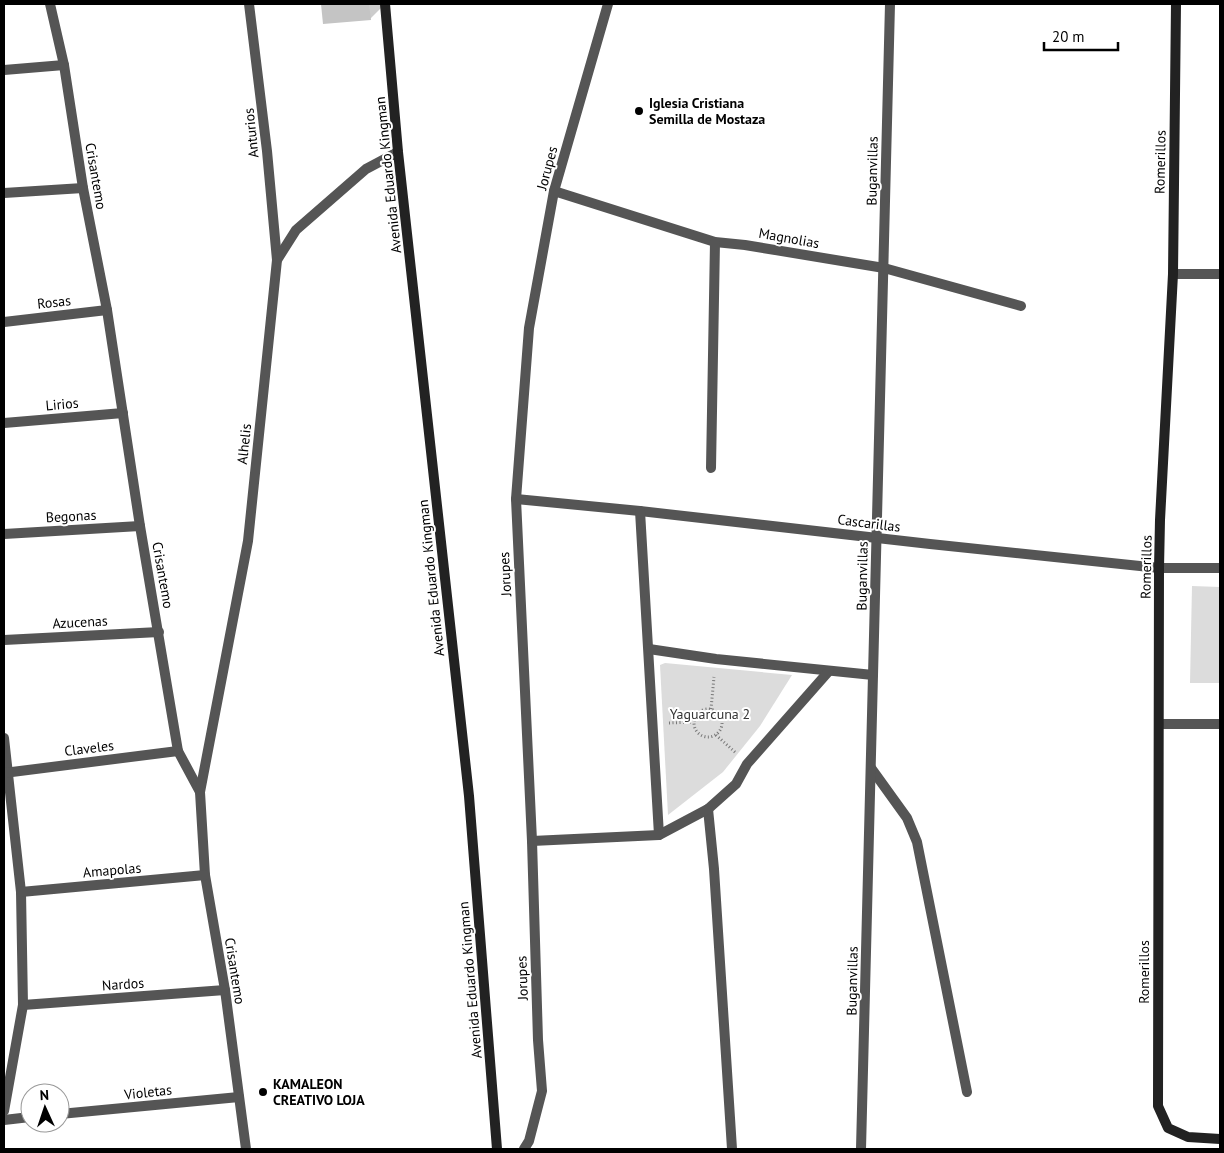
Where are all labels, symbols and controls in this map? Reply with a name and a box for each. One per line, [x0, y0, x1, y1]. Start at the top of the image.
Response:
scale bar [1044, 20, 1118, 52]
text: 20 m [1052, 27, 1085, 46]
place label: Iglesia Cristiana Semilla de Mostaza [649, 94, 765, 128]
street label: Avenida Eduardo Kingman [371, 96, 405, 254]
marker: Iglesia Cristiana Semilla de Mostaza [633, 105, 645, 117]
street label: Anturios [239, 107, 263, 159]
street label: Romerillos [1150, 130, 1170, 194]
street label: Buganvillas [862, 136, 882, 206]
street label: Crisantemo [81, 141, 111, 211]
street label: Jorupes [532, 144, 561, 193]
street label: Magnolias [757, 224, 821, 252]
street label: Rosas [36, 291, 72, 313]
street label: Lirios [45, 394, 79, 414]
street label: Alhelis [233, 423, 255, 465]
street label: Avenida Eduardo Kingman [414, 499, 448, 657]
street label: Begonas [45, 506, 97, 526]
street label: Cascarillas [836, 510, 902, 536]
street label: Romerillos [1136, 535, 1156, 599]
street label: Crisantemo [148, 540, 178, 610]
street label: Buganvillas [852, 541, 872, 611]
street label: Jorupes [495, 551, 515, 598]
street label: Azucenas [52, 612, 108, 632]
park label: Yaguarcuna 2 [670, 705, 750, 723]
street label: Claveles [63, 736, 115, 760]
street label: Amapolas [82, 858, 142, 882]
street label: Avenida Eduardo Kingman [454, 901, 486, 1059]
street label: Crisantemo [221, 936, 249, 1006]
street label: Romerillos [1135, 940, 1153, 1004]
street label: Buganvillas [842, 946, 862, 1016]
street label: Jorupes [512, 955, 532, 1002]
street label: Nardos [101, 974, 145, 994]
place label: KAMALEON CREATIVO LOJA [273, 1075, 365, 1109]
street label: Violetas [122, 1081, 173, 1104]
north arrow [20, 1083, 70, 1133]
text: N [39, 1086, 49, 1104]
marker: KAMALEON CREATIVO LOJA [257, 1086, 269, 1098]

